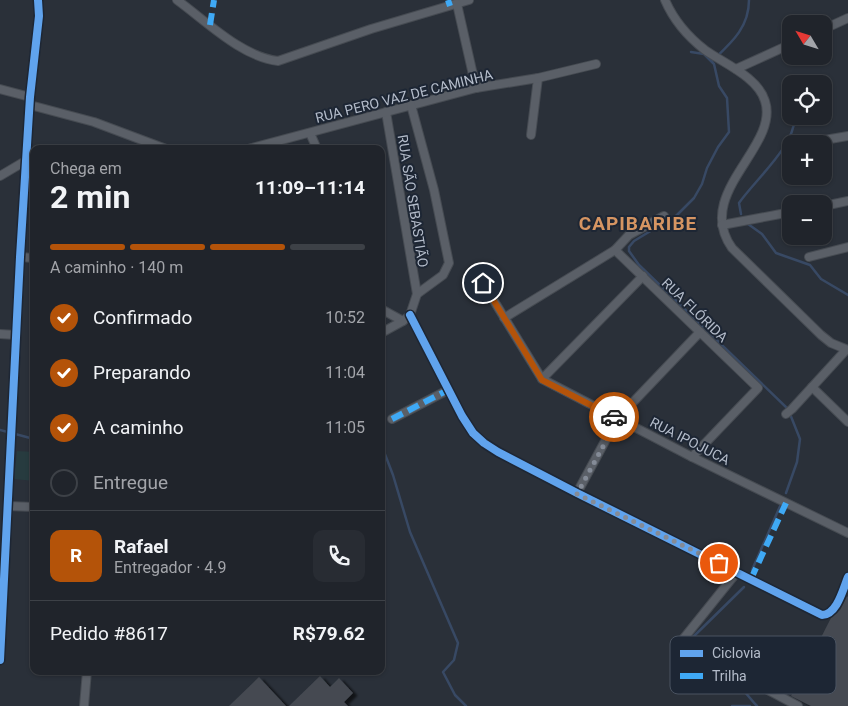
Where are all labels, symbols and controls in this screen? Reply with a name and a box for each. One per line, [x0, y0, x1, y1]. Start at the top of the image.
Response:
north arrow [782, 15, 832, 65]
map controls [782, 15, 832, 245]
street label: RUA PERO VAZ DE CAMINHA [314, 66, 494, 126]
button: locate [782, 75, 832, 125]
street label: RUA SÃO SEBASTIÃO [395, 133, 432, 268]
button: + [782, 135, 832, 185]
text: Chega em [50, 159, 122, 178]
text: 11:09–11:14 [255, 176, 365, 199]
text: 2 min [50, 178, 130, 216]
button: − [782, 195, 832, 245]
district label: CAPIBARIBE [579, 212, 697, 235]
text: A caminho · 140 m [50, 258, 183, 277]
pin [462, 262, 504, 304]
icon: home [469, 269, 497, 297]
street label: RUA FLÓRIDA [659, 274, 732, 345]
icon: check [50, 304, 78, 332]
text: Confirmado [93, 306, 192, 329]
text: 10:52 [325, 308, 365, 327]
icon: check [50, 359, 78, 387]
text: Preparando [93, 361, 191, 384]
text: 11:04 [325, 363, 365, 382]
courier [589, 392, 639, 442]
icon: car [600, 403, 628, 431]
icon: check [50, 414, 78, 442]
street label: RUA IPOJUCA [647, 414, 733, 468]
text: A caminho [93, 416, 183, 439]
text: 11:05 [325, 418, 365, 437]
text: Entregue [93, 471, 168, 494]
button: phone [313, 530, 365, 582]
text: Rafael [114, 535, 169, 558]
pin [698, 542, 740, 584]
text: R [70, 544, 82, 567]
icon: bag [705, 549, 733, 577]
text: Entregador · 4.9 [114, 558, 227, 577]
text: Pedido #8617 [50, 622, 168, 645]
text: R$79.62 [293, 622, 365, 645]
legend [670, 636, 836, 694]
text: Ciclovia [712, 645, 761, 661]
text: Trilha [712, 668, 747, 684]

